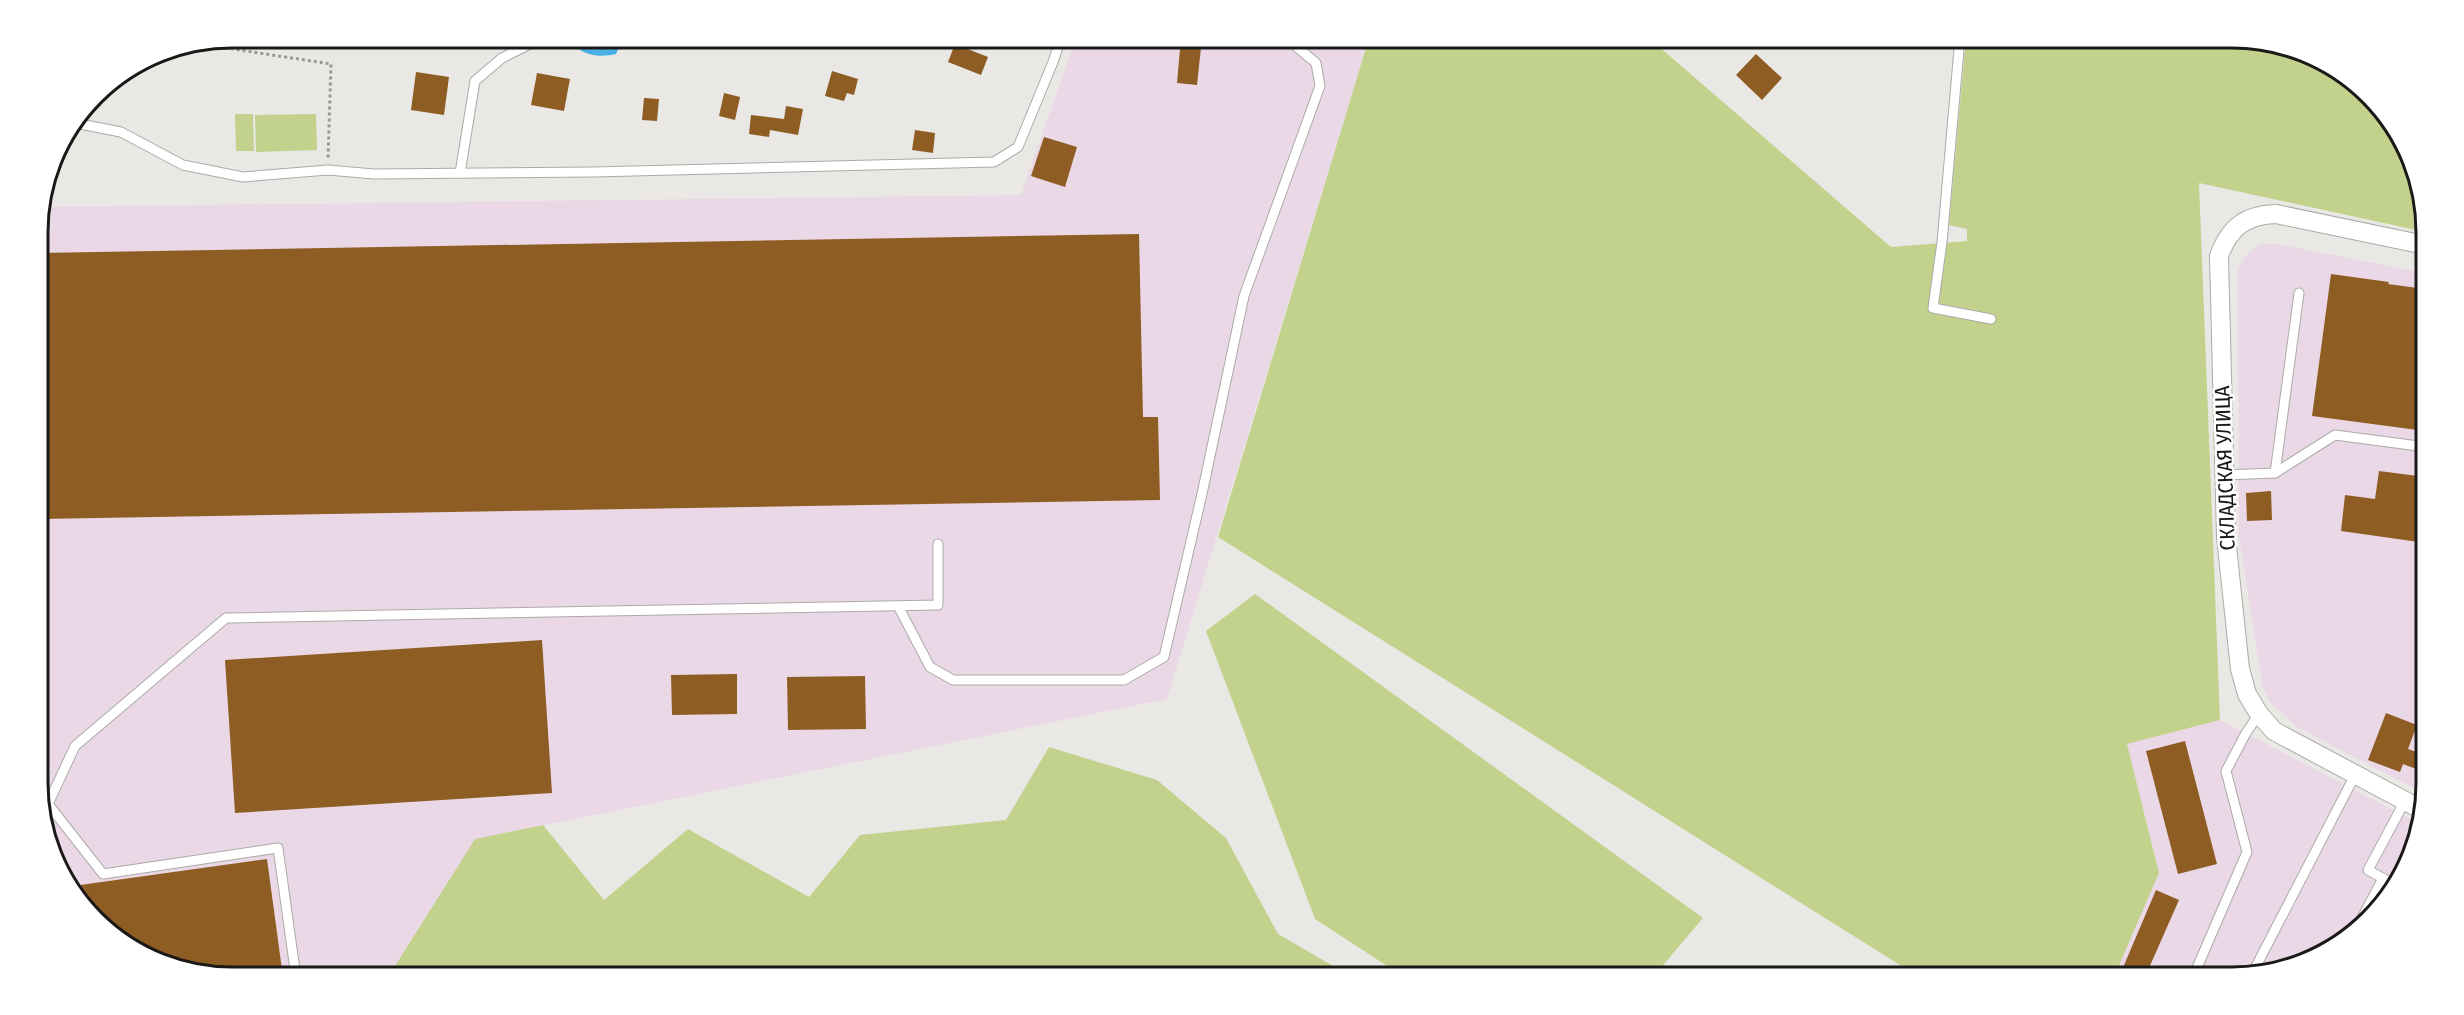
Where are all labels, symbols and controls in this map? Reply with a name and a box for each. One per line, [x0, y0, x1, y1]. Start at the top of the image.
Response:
street label: СКЛАДСКАЯ УЛИЦА [2209, 385, 2241, 551]

